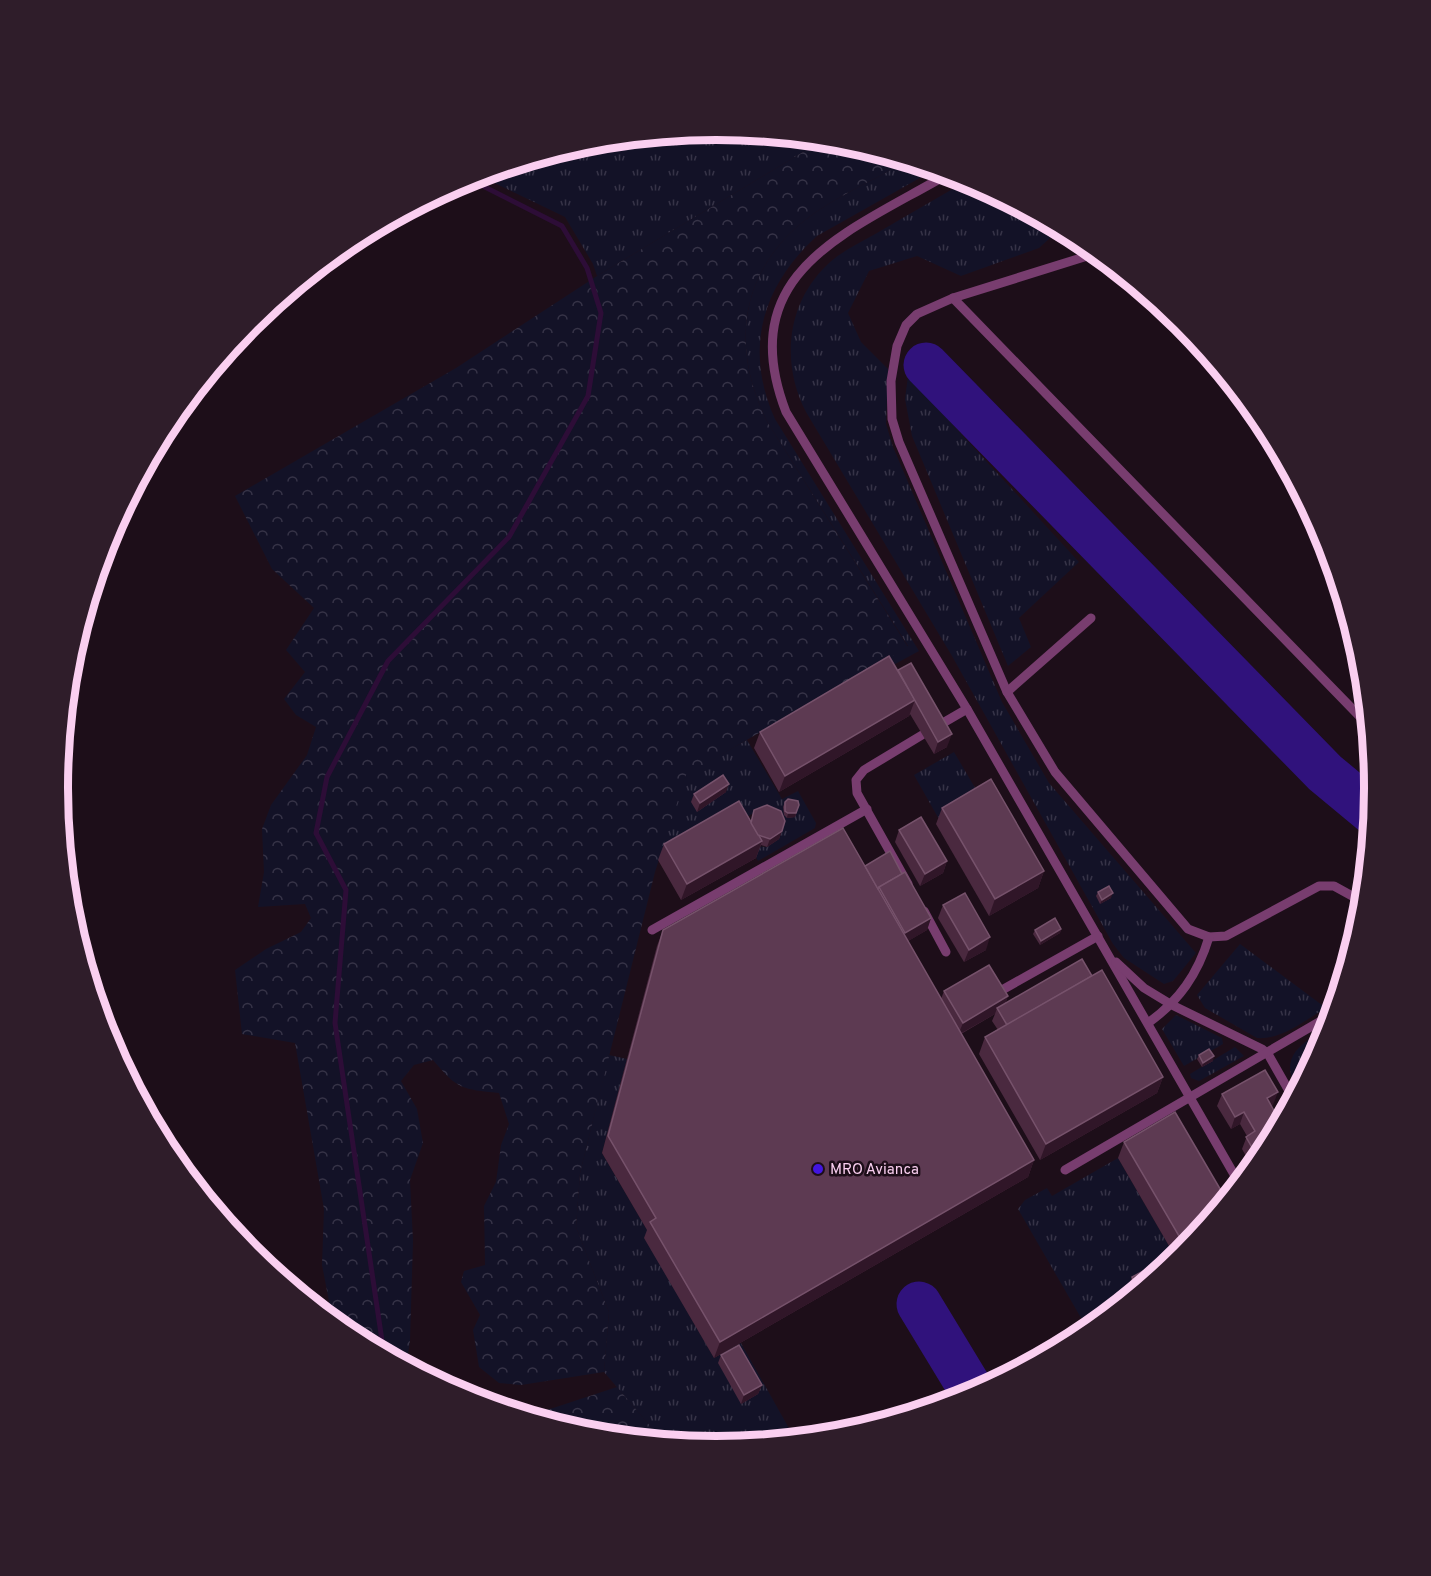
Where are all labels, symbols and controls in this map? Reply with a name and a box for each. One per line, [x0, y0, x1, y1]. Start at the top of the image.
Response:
place label: MRO Avianca [830, 1161, 919, 1180]
marker: MRO Avianca [811, 1162, 825, 1176]

